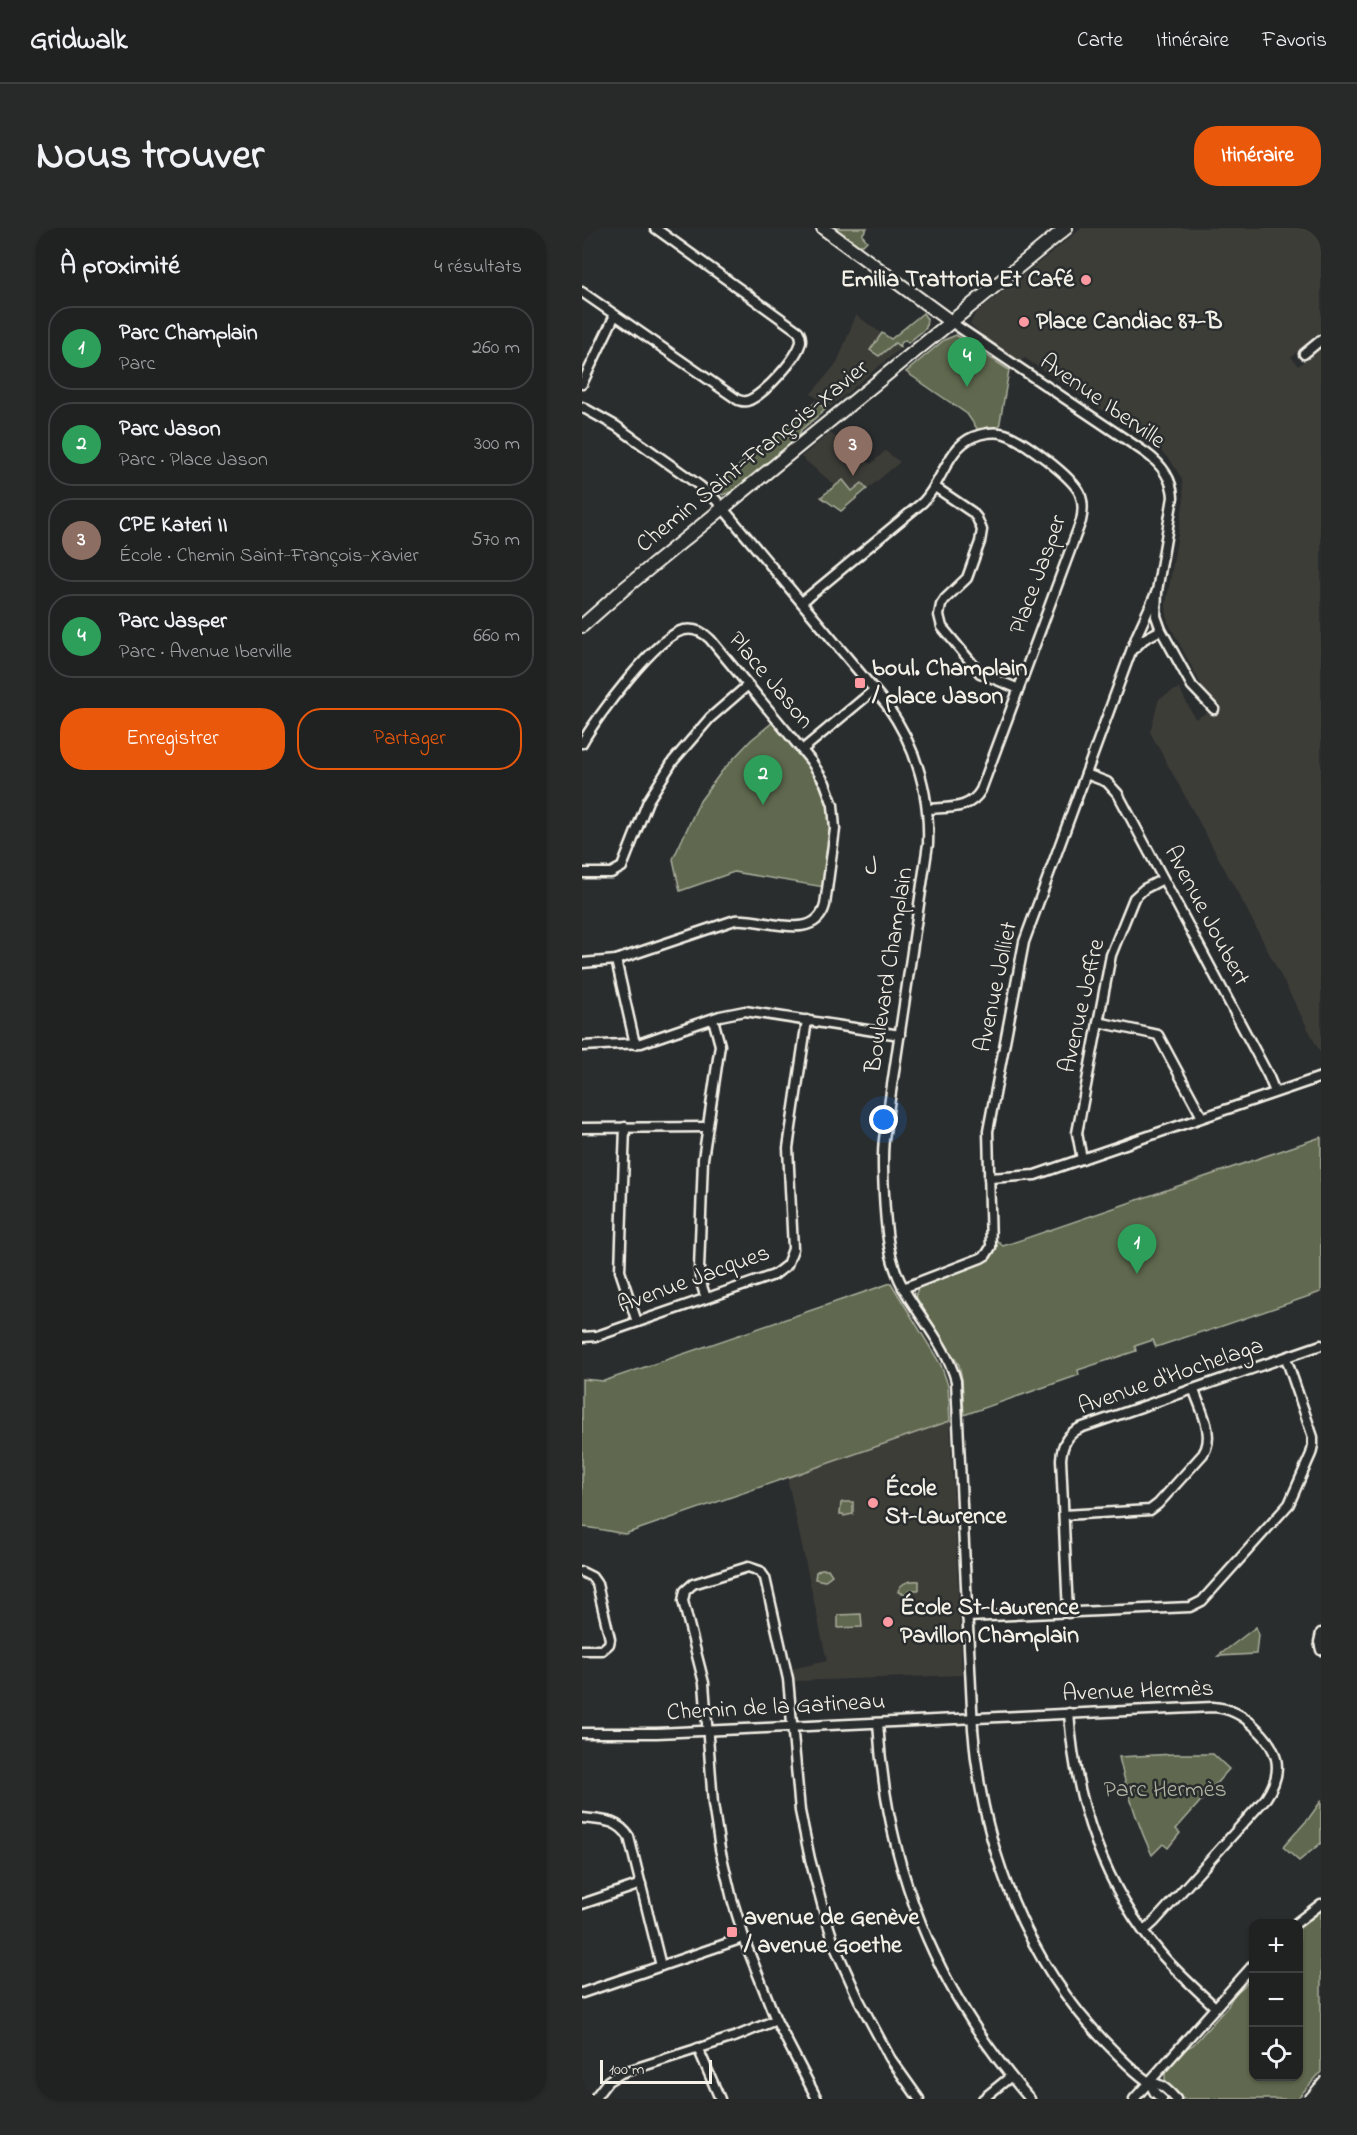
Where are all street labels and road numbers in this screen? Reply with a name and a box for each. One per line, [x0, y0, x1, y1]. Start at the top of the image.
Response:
street label: Avenue Iberville [1032, 346, 1172, 459]
street label: Chemin Saint-François-Xavier [629, 352, 877, 562]
street label: Place Jasper [1001, 510, 1077, 640]
street label: Place Jason [719, 625, 821, 737]
street label: Avenue Joubert [1154, 840, 1258, 992]
street label: Boulevard Champlain [856, 865, 924, 1076]
street label: Avenue Jolliet [966, 919, 1028, 1055]
street label: Avenue Joffre [1051, 935, 1115, 1077]
street label: Avenue Jacques [613, 1236, 775, 1324]
street label: Avenue d'Hochelaga [1074, 1329, 1268, 1425]
street label: Avenue Hermès [1062, 1672, 1214, 1712]
street label: Chemin de la Gatineau [666, 1685, 886, 1731]

